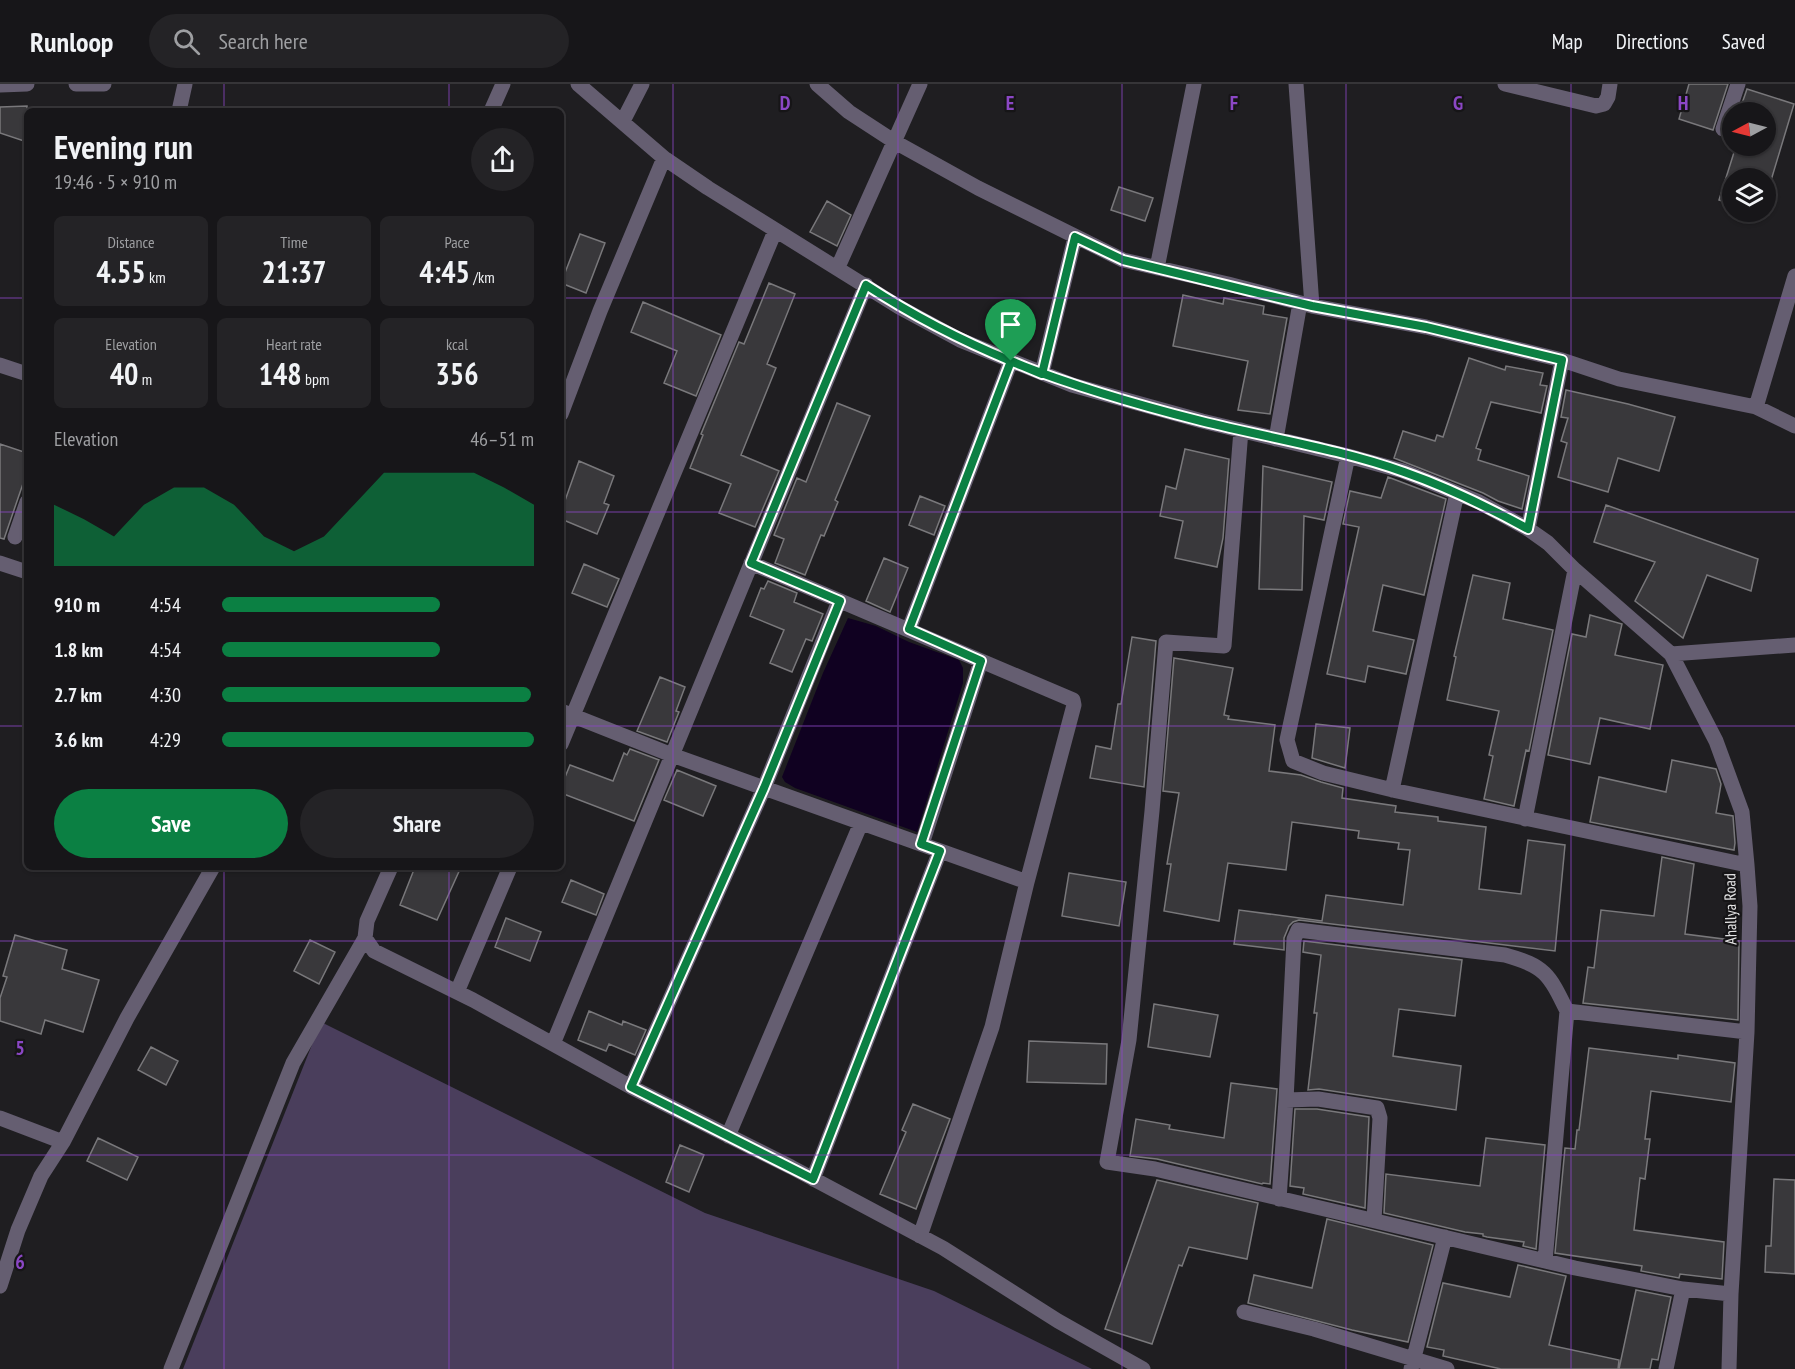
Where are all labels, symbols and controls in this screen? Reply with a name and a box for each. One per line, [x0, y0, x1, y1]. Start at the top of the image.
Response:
search box [149, 14, 569, 68]
text: Runloop [30, 23, 113, 60]
icon: search [170, 25, 203, 58]
text: Search here [218, 27, 308, 55]
text: Map [1552, 28, 1583, 55]
text: Directions [1616, 28, 1689, 55]
text: Saved [1722, 28, 1765, 55]
text: D [780, 90, 791, 116]
text: E [1006, 90, 1014, 116]
text: F [1230, 90, 1238, 116]
text: G [1453, 90, 1463, 116]
text: H [1678, 90, 1688, 116]
north arrow [1722, 102, 1776, 156]
map controls [1722, 102, 1776, 222]
text: Evening run [54, 125, 193, 168]
button: share [471, 128, 534, 191]
button: layers [1722, 168, 1776, 222]
text: 19:46 · 5 × 910 m [54, 169, 177, 195]
text: Distance [107, 232, 155, 252]
text: Time [280, 232, 308, 252]
text: Pace [444, 232, 470, 252]
text: 4.55 [96, 252, 146, 291]
text: 21:37 [262, 252, 326, 291]
text: 4:45 [419, 252, 470, 291]
text: km [146, 267, 166, 287]
text: /km [470, 267, 495, 287]
pin [985, 299, 1036, 361]
icon: arrive [994, 308, 1027, 341]
text: Elevation [105, 334, 157, 354]
text: Heart rate [266, 334, 322, 354]
text: kcal [446, 334, 468, 354]
text: 40 [110, 354, 138, 393]
text: 148 [259, 354, 302, 393]
text: 356 [435, 354, 479, 393]
text: m [138, 369, 152, 389]
text: bpm [302, 369, 329, 389]
text: Elevation [54, 426, 118, 452]
text: 46–51 m [470, 426, 534, 452]
text: 910 m [54, 592, 100, 618]
text: 4:54 [150, 592, 181, 618]
text: 1.8 km [54, 637, 103, 663]
text: 4:54 [150, 637, 181, 663]
text: 2.7 km [54, 682, 102, 708]
text: 4:30 [150, 682, 181, 708]
text: 3.6 km [54, 727, 103, 753]
text: 4:29 [150, 727, 181, 753]
button: Save [54, 789, 288, 858]
button: Share [300, 789, 534, 858]
street label: Ahallya Road [1719, 873, 1741, 945]
text: 5 [15, 1035, 25, 1061]
text: 6 [15, 1249, 25, 1275]

